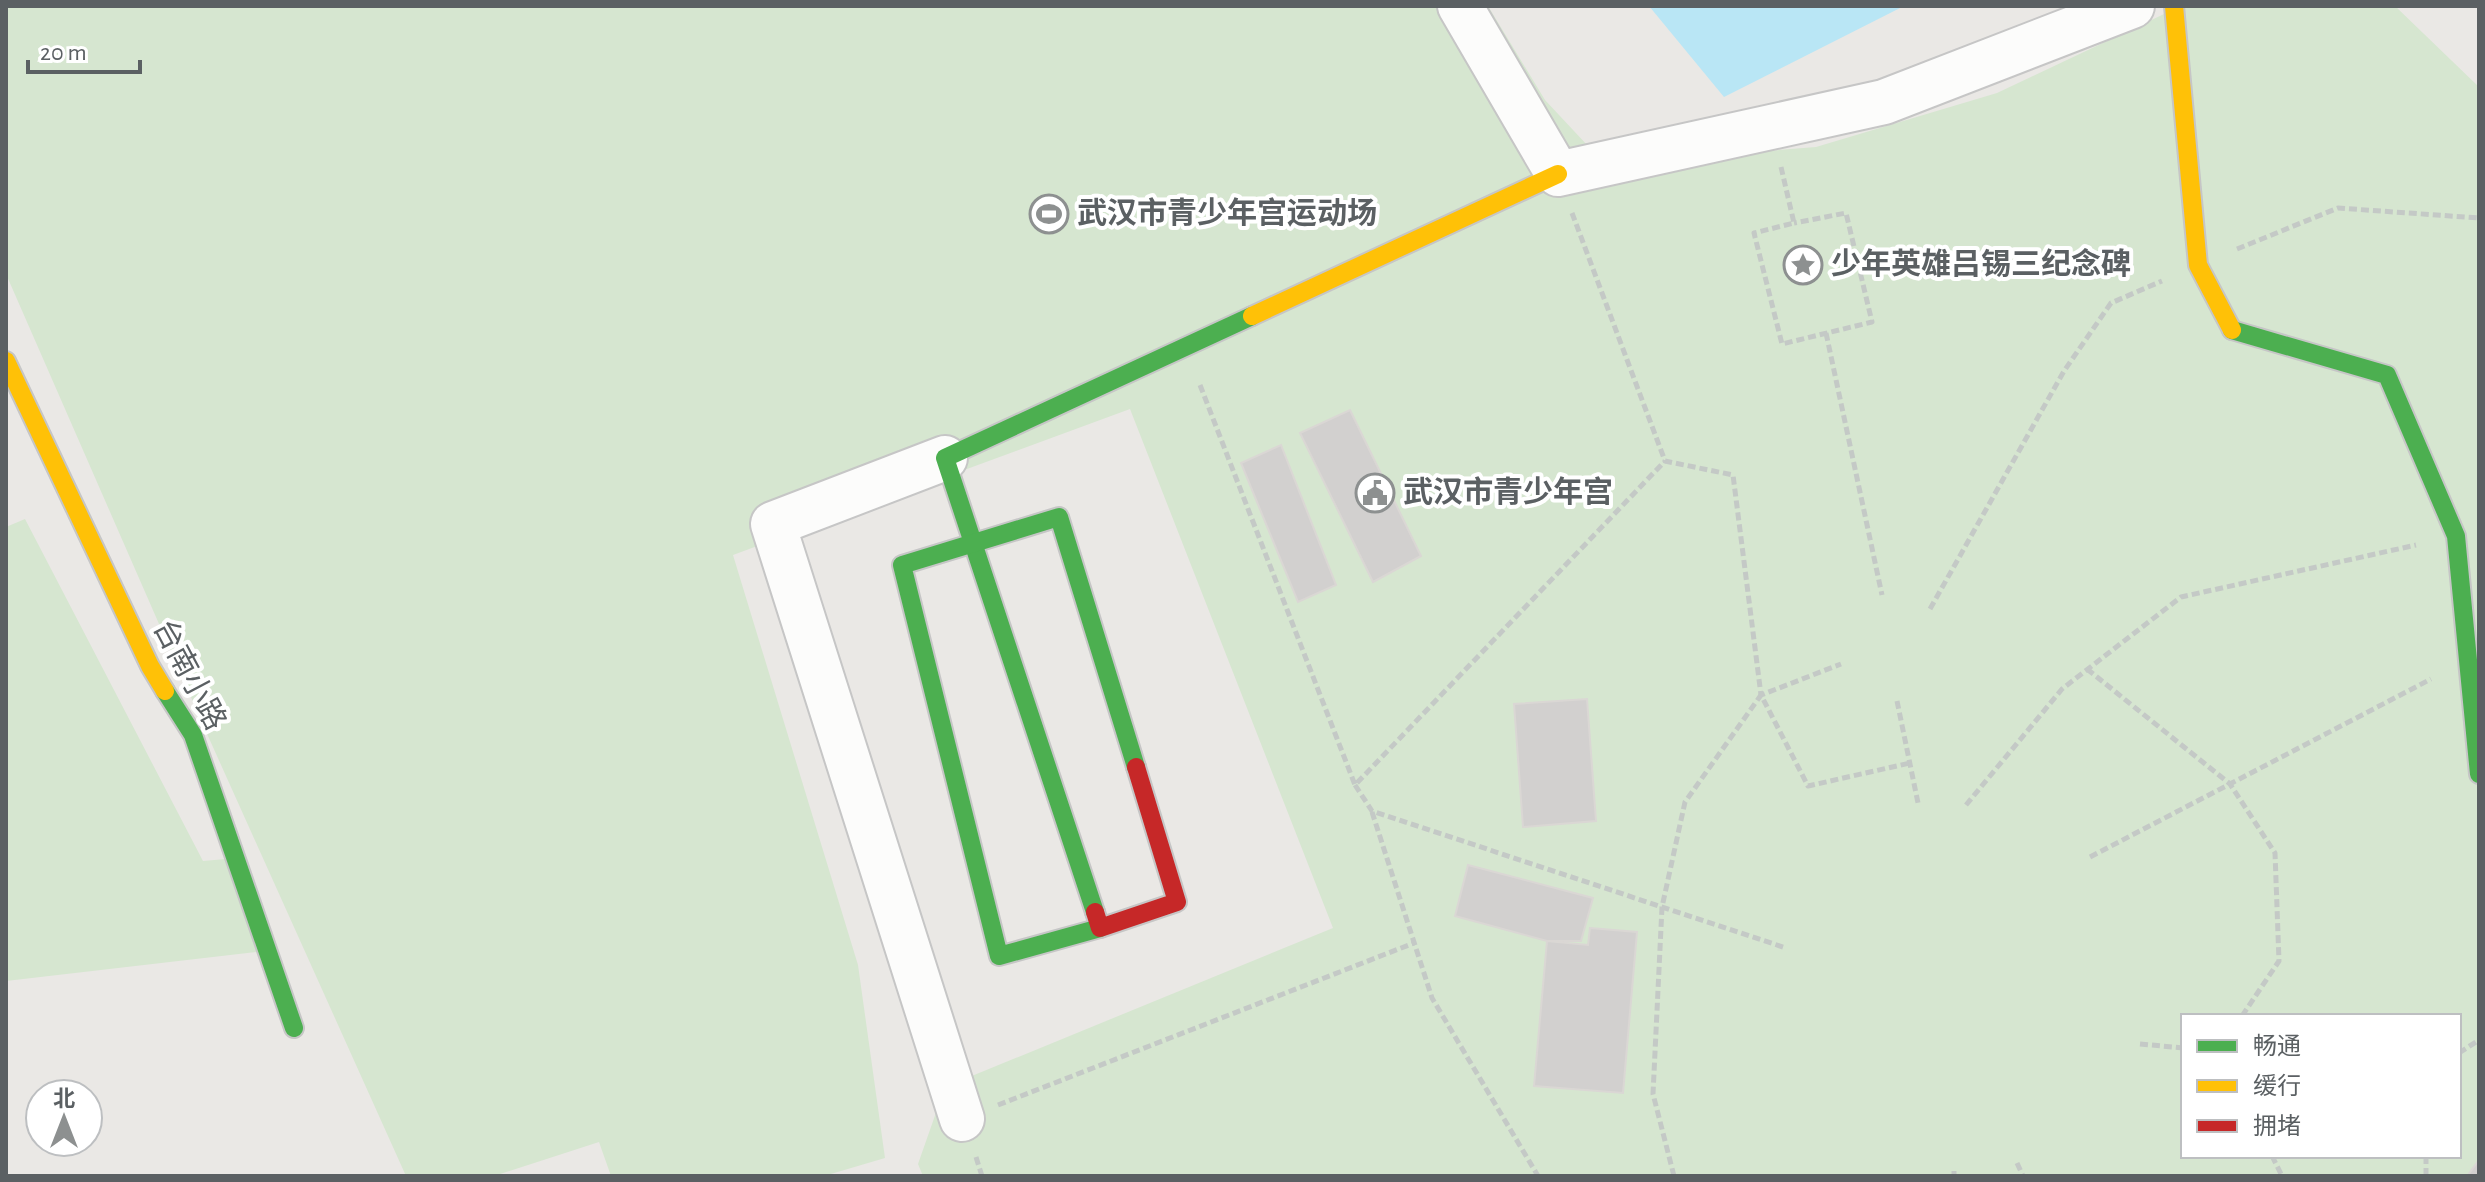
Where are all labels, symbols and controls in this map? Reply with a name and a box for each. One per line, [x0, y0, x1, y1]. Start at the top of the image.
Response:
scale bar [28, 24, 140, 74]
text: 20 m [40, 41, 87, 65]
sports icon: 武汉市青少年宫运动场 [1028, 193, 1070, 235]
place label: 武汉市青少年宫运动场 [1077, 197, 1377, 229]
place icon: 少年英雄吕锡三纪念碑 [1782, 244, 1824, 286]
place label: 少年英雄吕锡三纪念碑 [1831, 248, 2131, 280]
public building icon: 武汉市青少年宫 [1354, 472, 1396, 514]
place label: 武汉市青少年宫 [1403, 476, 1613, 508]
street label: 台南小路 [148, 614, 232, 735]
legend [2181, 1014, 2461, 1158]
text: 畅通 [2253, 1033, 2301, 1059]
text: 缓行 [2253, 1073, 2301, 1099]
north arrow [24, 1078, 104, 1158]
text: 北 [53, 1087, 75, 1110]
text: 拥堵 [2253, 1113, 2301, 1139]

